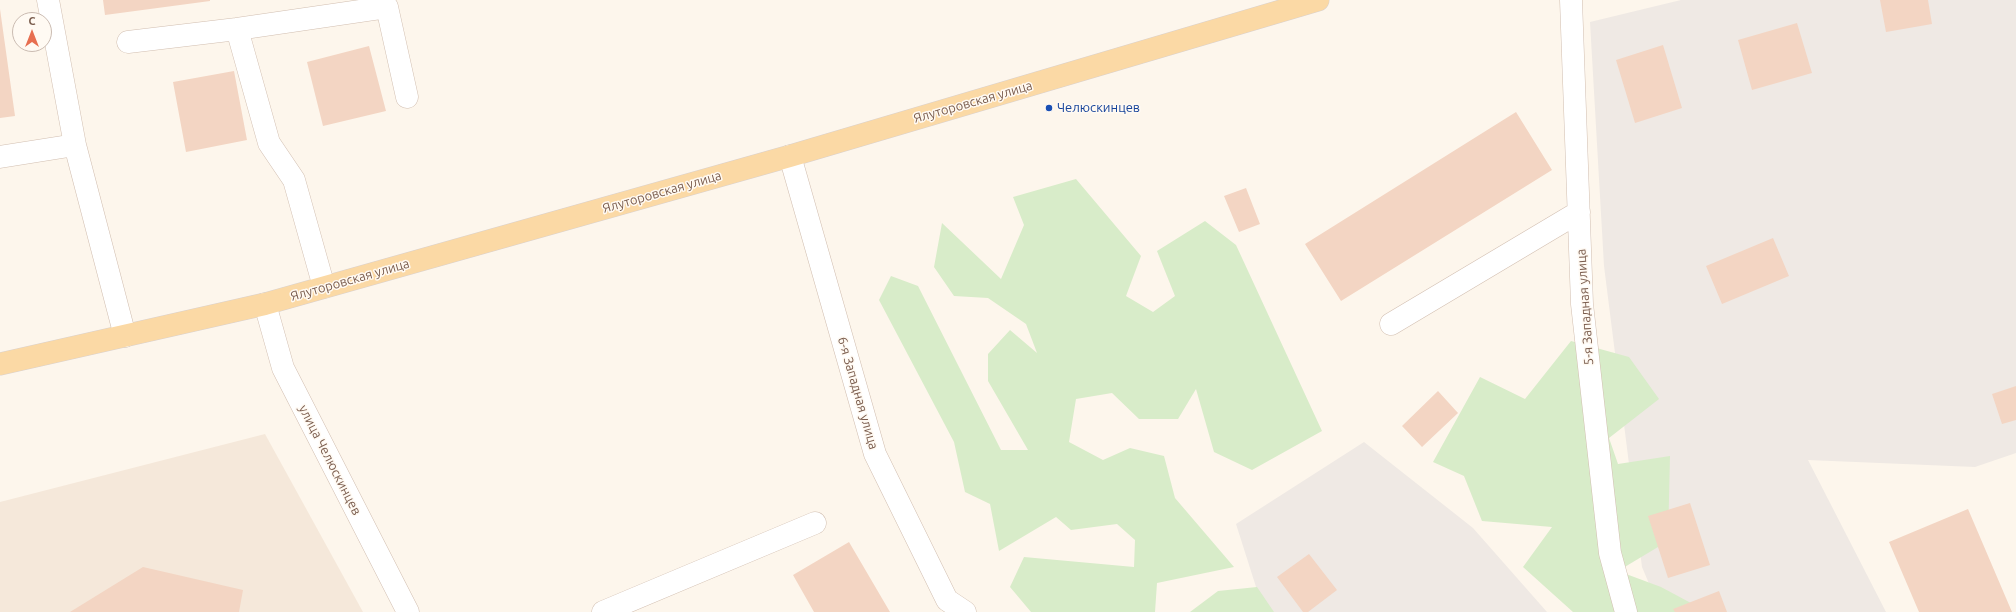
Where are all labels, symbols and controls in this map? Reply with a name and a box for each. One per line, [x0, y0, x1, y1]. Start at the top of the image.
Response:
north arrow [12, 12, 52, 52]
text: С [28, 15, 36, 27]
street label: Ялуторовская улица [912, 78, 1034, 126]
place label: Челюскинцев [1057, 100, 1140, 116]
marker: Челюскинцев [1044, 103, 1054, 113]
street label: Ялуторовская улица [601, 168, 723, 216]
street label: 5-я Западная улица [1573, 248, 1597, 366]
street label: Ялуторовская улица [289, 256, 411, 304]
street label: 6-я Западная улица [834, 335, 882, 451]
street label: улица Челюскинцев [295, 402, 365, 518]

